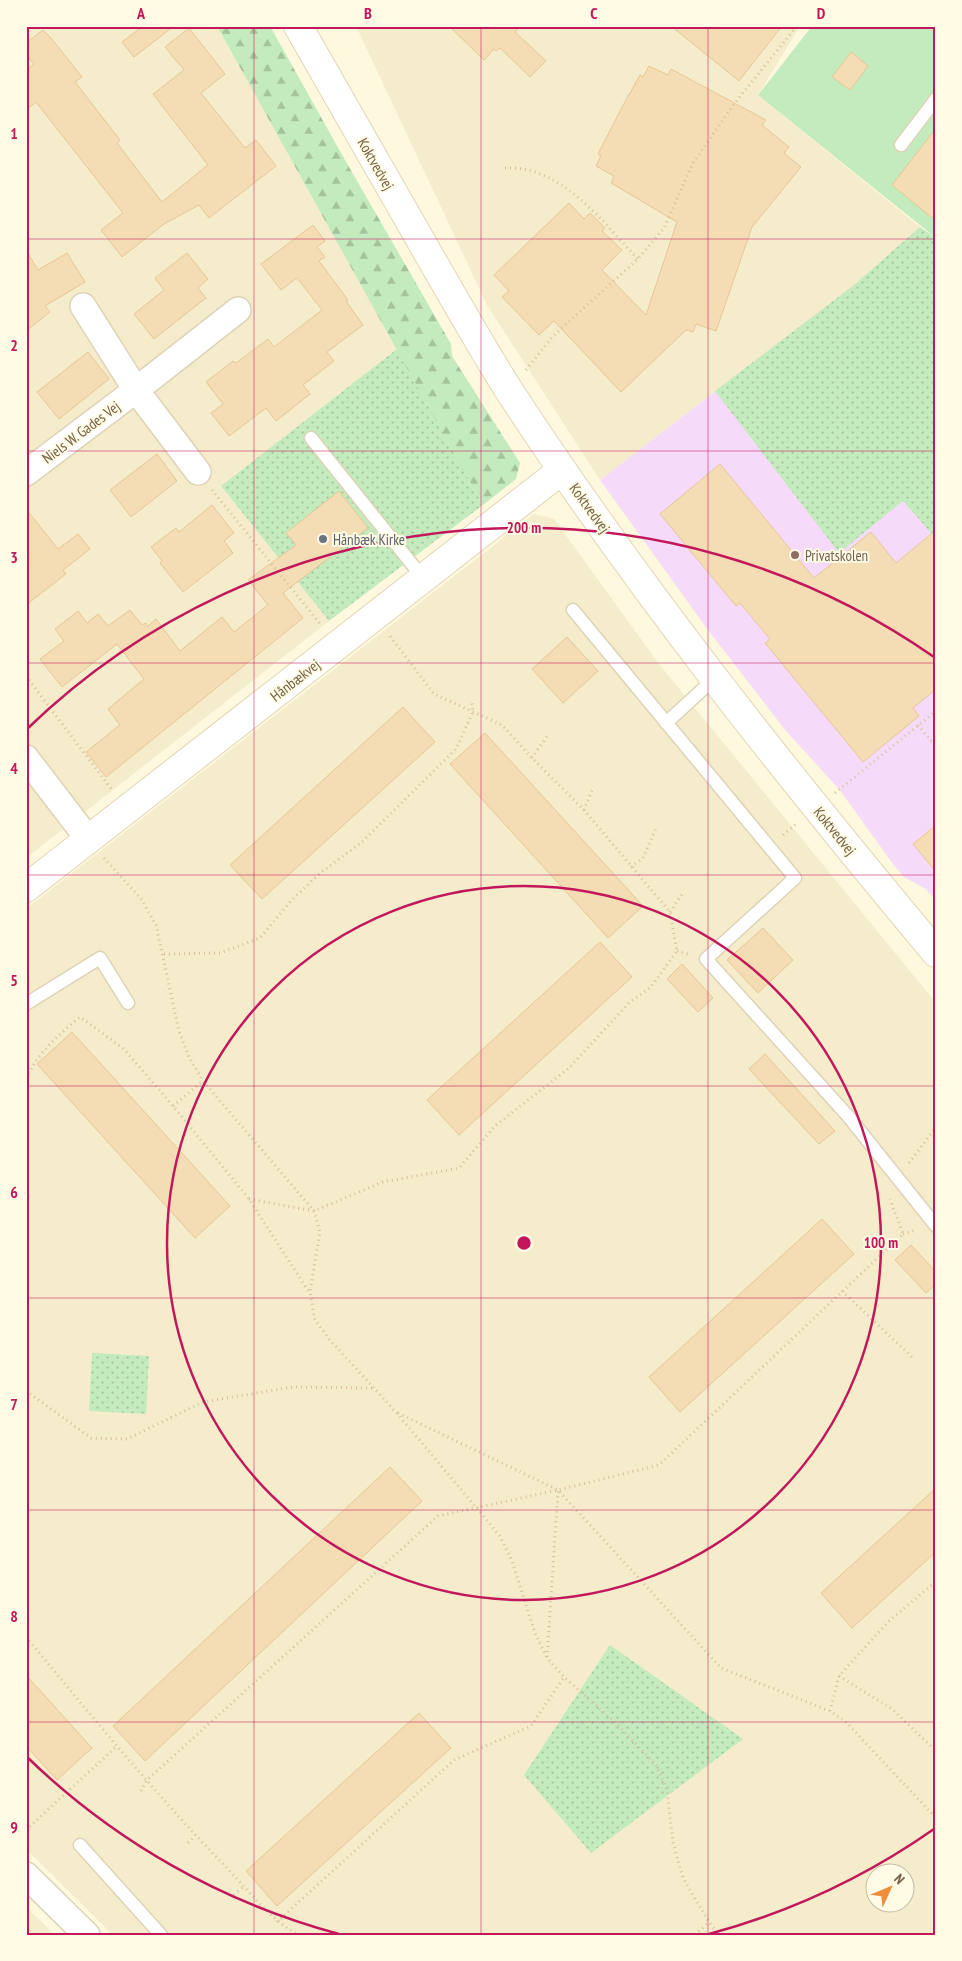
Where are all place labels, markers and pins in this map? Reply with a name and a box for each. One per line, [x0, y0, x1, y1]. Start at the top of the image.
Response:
place label: Hånbæk Kirke [333, 530, 405, 549]
marker: Hånbæk Kirke [317, 533, 329, 545]
place label: Privatskolen [805, 546, 868, 565]
marker: Privatskolen [789, 549, 801, 561]
centre of rings [515, 1234, 533, 1252]

